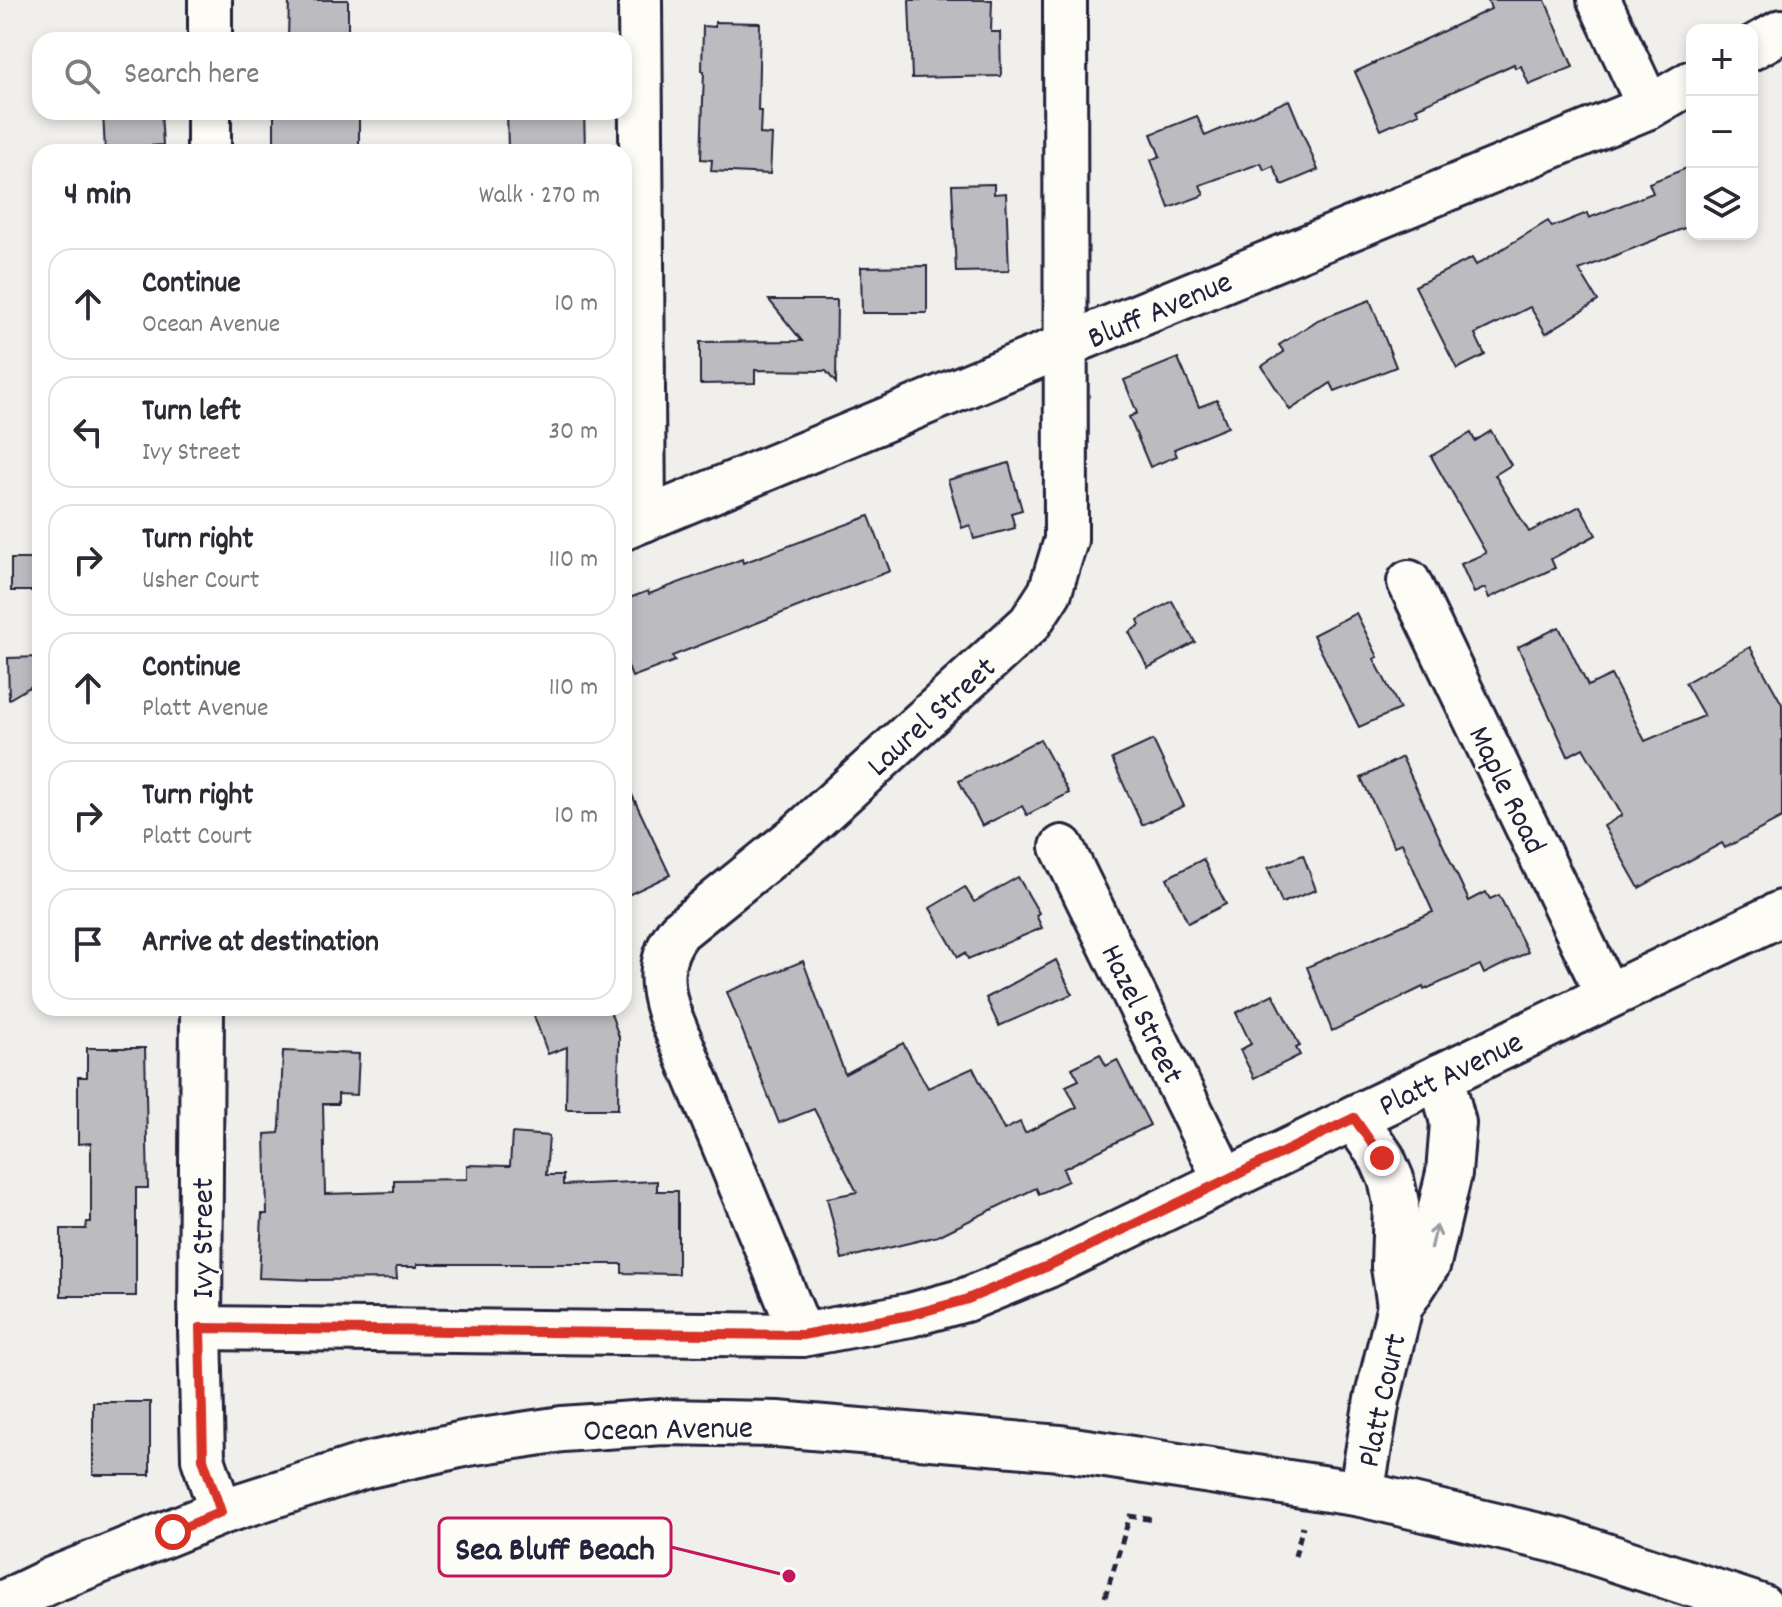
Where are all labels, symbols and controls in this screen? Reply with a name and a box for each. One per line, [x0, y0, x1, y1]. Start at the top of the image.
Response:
map controls [1686, 24, 1758, 240]
button: + [1686, 24, 1758, 96]
search box [32, 32, 632, 120]
icon: search [60, 54, 104, 98]
text: Search here [124, 55, 260, 98]
button: − [1686, 96, 1758, 168]
button: layers [1686, 168, 1758, 240]
text: 4 min [64, 172, 131, 221]
text: Walk · 270 m [479, 178, 600, 215]
street label: Bluff Avenue [1081, 262, 1240, 364]
text: Continue [142, 264, 241, 307]
icon: ahead [66, 282, 110, 326]
text: 10 m [554, 286, 598, 323]
text: Ocean Avenue [142, 307, 280, 344]
text: Turn left [142, 392, 241, 435]
icon: left [66, 410, 110, 454]
text: 30 m [548, 414, 598, 451]
text: Ivy Street [142, 435, 241, 472]
text: Turn right [142, 520, 253, 563]
icon: right [66, 538, 110, 582]
text: 110 m [549, 542, 598, 579]
text: Usher Court [142, 563, 259, 600]
text: Continue [142, 648, 241, 691]
street label: Laurel Street [858, 648, 1009, 790]
icon: ahead [66, 666, 110, 710]
text: 110 m [549, 670, 598, 707]
text: Platt Avenue [142, 691, 268, 728]
street label: Maple Road [1454, 719, 1555, 863]
text: Turn right [142, 776, 253, 819]
icon: right [66, 794, 110, 838]
text: 10 m [554, 798, 598, 835]
text: Platt Court [142, 819, 252, 856]
icon: arrive [66, 922, 110, 966]
text: Arrive at destination [142, 923, 379, 966]
street label: Hazel Street [1086, 938, 1193, 1093]
street label: Platt Avenue [1372, 1022, 1532, 1131]
route end [1364, 1140, 1400, 1176]
street label: Ivy Street [183, 1177, 229, 1299]
one-way arrow [1427, 1225, 1442, 1250]
street label: Platt Court [1348, 1330, 1422, 1472]
street label: Ocean Avenue [583, 1408, 753, 1456]
route start [155, 1514, 191, 1550]
callout: Sea Bluff Beach [439, 1518, 671, 1576]
text: Sea Bluff Beach [455, 1528, 655, 1577]

